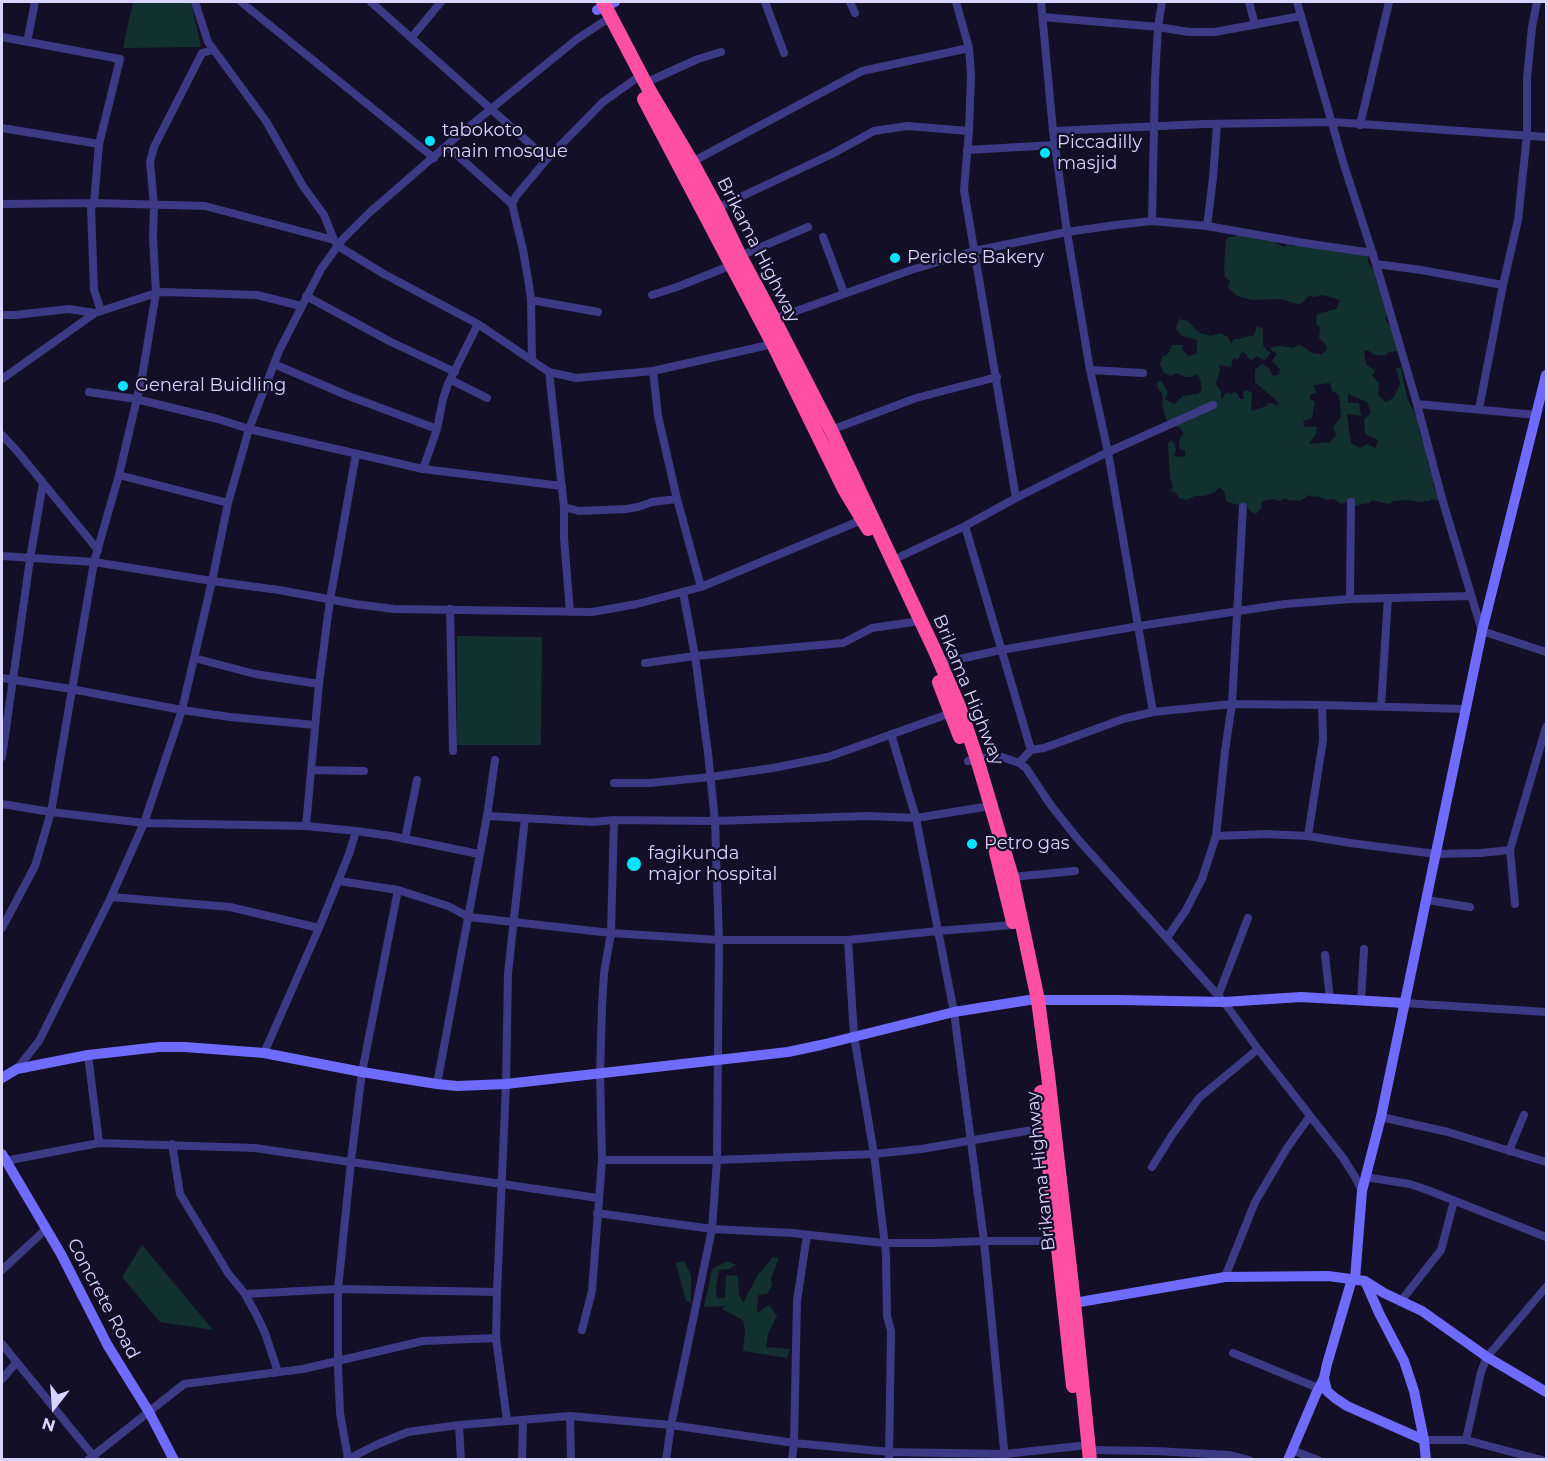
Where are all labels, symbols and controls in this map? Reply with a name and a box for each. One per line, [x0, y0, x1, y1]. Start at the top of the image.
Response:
place label: tabokoto main mosque [442, 120, 568, 162]
place label: Piccadilly masjid [1057, 132, 1142, 174]
marker: tabokoto main mosque [423, 134, 437, 148]
marker: Piccadilly masjid [1038, 146, 1052, 160]
street label: Brikama Highway [712, 174, 804, 326]
place label: Pericles Bakery [907, 247, 1044, 269]
marker: Pericles Bakery [888, 251, 902, 265]
place label: General Buidling [135, 375, 286, 397]
marker: General Buidling [116, 379, 130, 393]
street label: Brikama Highway [928, 612, 1008, 768]
place label: Petro gas [984, 833, 1070, 855]
marker: Petro gas [965, 837, 979, 851]
place label: fagikunda major hospital [648, 843, 777, 886]
marker: fagikunda major hospital [625, 855, 643, 873]
street label: Brikama Highway [1022, 1090, 1060, 1252]
street label: Concrete Road [62, 1235, 144, 1363]
north arrow [24, 1377, 84, 1437]
text: N [40, 1414, 58, 1436]

